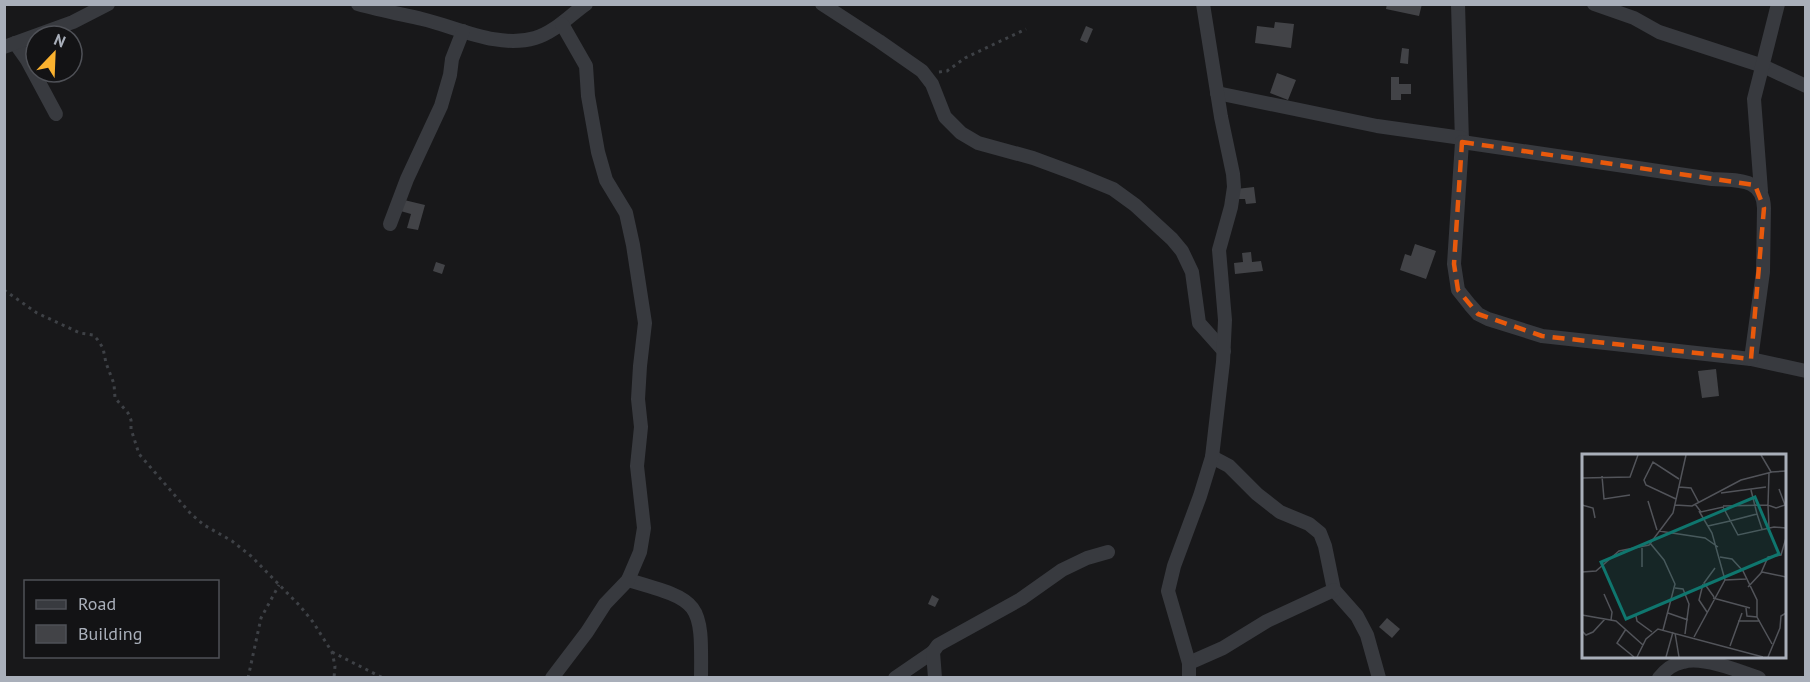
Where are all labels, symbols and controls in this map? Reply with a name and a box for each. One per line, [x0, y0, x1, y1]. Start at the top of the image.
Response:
north arrow [24, 24, 84, 84]
text: N [51, 29, 69, 51]
inset map [1582, 454, 1786, 658]
legend [24, 580, 219, 658]
text: Road [78, 592, 116, 615]
text: Building [78, 622, 142, 645]

